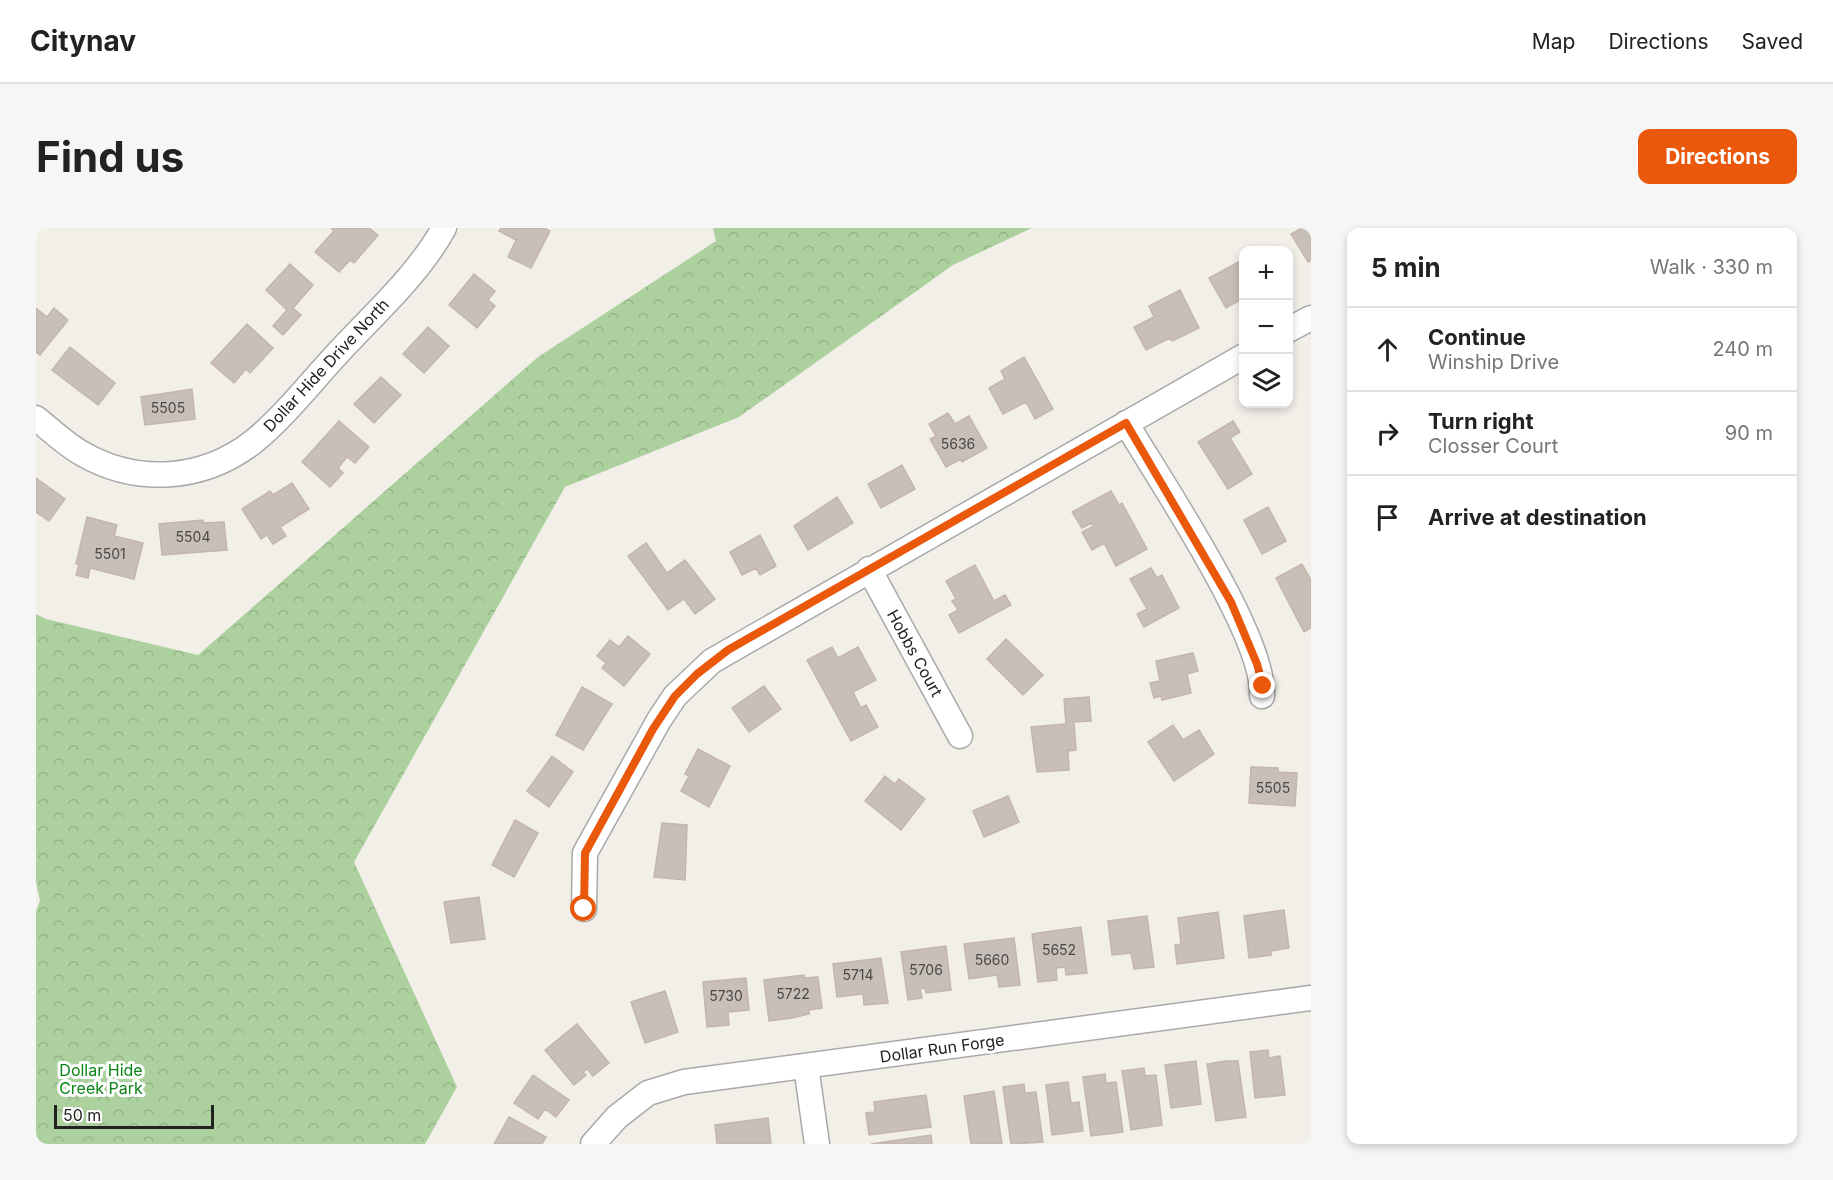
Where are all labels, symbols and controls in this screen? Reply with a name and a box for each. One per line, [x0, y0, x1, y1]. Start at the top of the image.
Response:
text: Citynav [30, 24, 136, 58]
text: Map [1532, 29, 1575, 54]
text: Directions [1608, 29, 1709, 54]
text: Saved [1742, 29, 1803, 54]
button: Directions [1638, 129, 1797, 184]
text: Find us [36, 131, 184, 182]
map controls [1239, 246, 1293, 408]
button: + [1239, 246, 1293, 300]
text: 5 min [1371, 252, 1441, 283]
text: Walk · 330 m [1650, 255, 1773, 279]
street label: Dollar Hide Drive North [259, 294, 393, 436]
button: − [1239, 300, 1293, 354]
text: Continue [1428, 324, 1526, 350]
icon: ahead [1371, 333, 1404, 366]
text: 240 m [1712, 337, 1773, 361]
text: Winship Drive [1428, 350, 1559, 374]
button: layers [1239, 354, 1293, 408]
house number: 5505 [151, 399, 185, 416]
text: Turn right [1428, 408, 1534, 434]
icon: right [1371, 417, 1404, 450]
text: 90 m [1725, 421, 1773, 445]
text: Closser Court [1428, 434, 1558, 458]
house number: 5636 [941, 435, 975, 452]
icon: arrive [1371, 501, 1404, 534]
text: Arrive at destination [1428, 504, 1647, 530]
house number: 5504 [176, 528, 210, 545]
house number: 5501 [94, 545, 126, 562]
street label: Hobbs Court [883, 606, 947, 700]
route end [1249, 672, 1275, 698]
house number: 5505 [1256, 779, 1290, 796]
route start [570, 895, 596, 921]
house number: 5652 [1042, 941, 1076, 958]
house number: 5660 [975, 951, 1009, 968]
house number: 5706 [909, 961, 943, 978]
house number: 5714 [842, 966, 874, 983]
house number: 5722 [776, 985, 810, 1002]
house number: 5730 [709, 987, 743, 1004]
street label: Dollar Run Forge [879, 1029, 1005, 1067]
park label: Dollar Hide Creek Park [59, 1060, 143, 1098]
scale bar [54, 1102, 214, 1130]
text: 50 m [63, 1105, 101, 1125]

